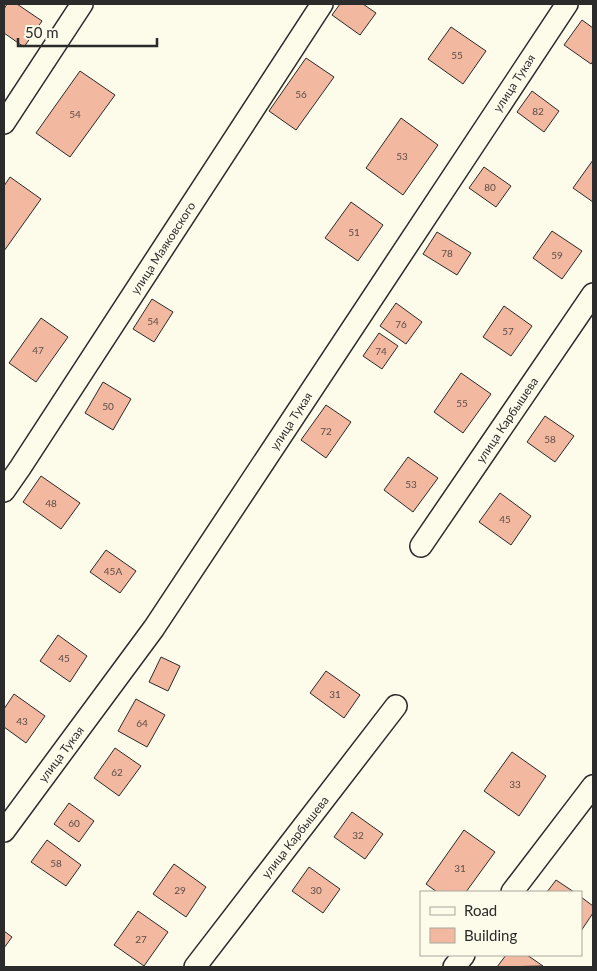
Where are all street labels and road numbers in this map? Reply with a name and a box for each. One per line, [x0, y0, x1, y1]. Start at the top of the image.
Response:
street label: улица Тукая [490, 51, 538, 115]
street label: улица Маяковского [127, 199, 199, 297]
street label: улица Карбышева [473, 374, 541, 466]
street label: улица Тукая [267, 389, 315, 453]
street label: улица Тукая [35, 723, 87, 785]
street label: улица Карбышева [258, 793, 332, 881]

